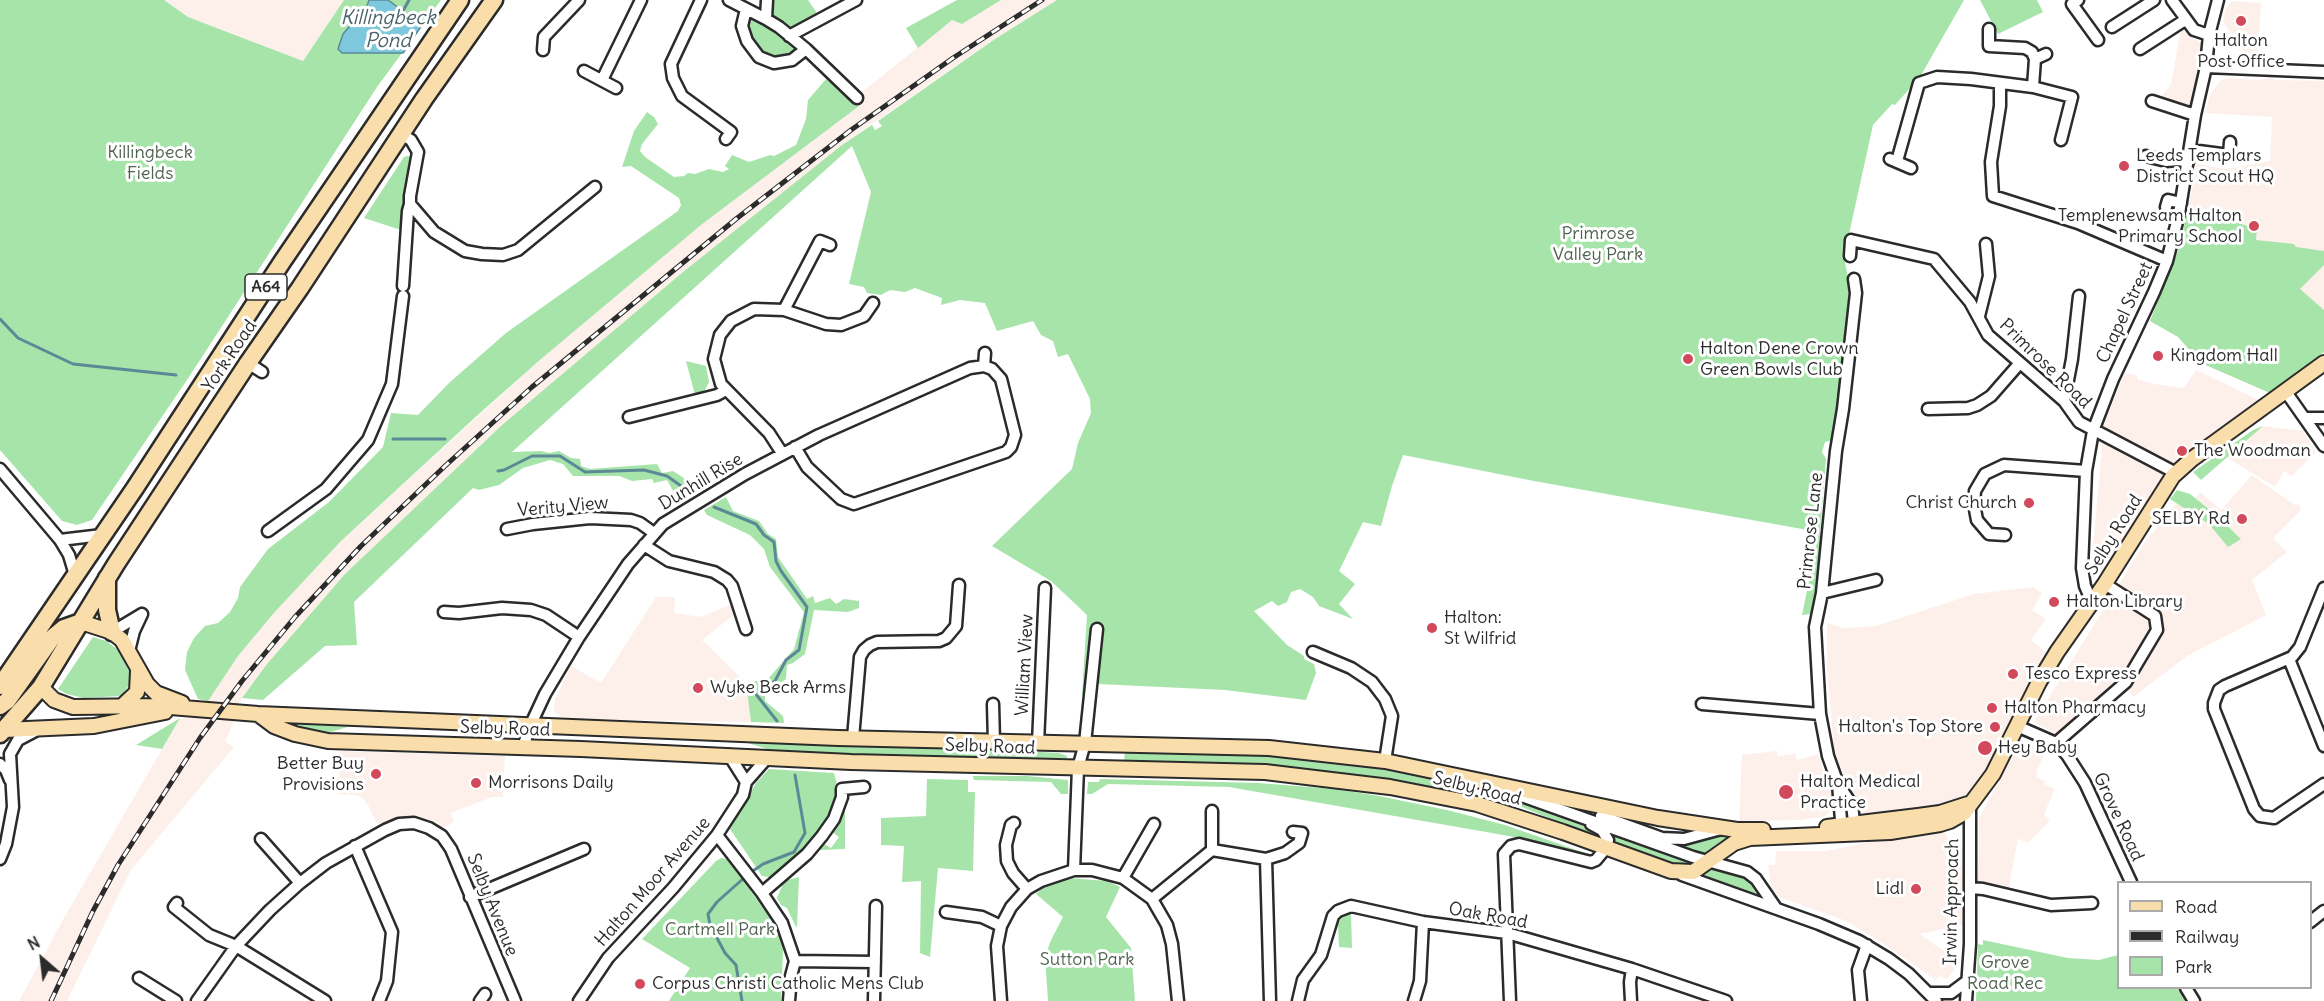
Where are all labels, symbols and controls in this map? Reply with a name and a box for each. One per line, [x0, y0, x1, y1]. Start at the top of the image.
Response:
water label: Killingbeck Pond [340, 6, 436, 53]
marker: Halton Post Office [2234, 14, 2248, 28]
place label: Halton Post Office [2197, 30, 2285, 72]
park label: Killingbeck Fields [107, 142, 193, 184]
place label: Leeds Templars District Scout HQ [2136, 145, 2274, 188]
marker: Leeds Templars District Scout HQ [2117, 159, 2131, 173]
place label: Templenewsam Halton Primary School [2058, 205, 2242, 248]
marker: Templenewsam Halton Primary School [2247, 219, 2261, 233]
park label: Primrose Valley Park [1553, 223, 1643, 266]
street label: Chapel Street [2092, 259, 2158, 367]
road number: A64 [245, 274, 287, 300]
street label: Primrose Road [1994, 315, 2096, 413]
street label: York Road [198, 316, 262, 396]
place label: Halton Dene Crown Green Bowls Club [1700, 338, 1859, 380]
place label: Kingdom Hall [2170, 345, 2278, 367]
marker: Kingdom Hall [2151, 349, 2165, 363]
marker: Halton Dene Crown Green Bowls Club [1681, 352, 1695, 366]
place label: The Woodman [2194, 440, 2311, 462]
marker: The Woodman [2175, 444, 2189, 458]
street label: Dunhill Rise [655, 449, 747, 515]
street label: Primrose Lane [1794, 471, 1828, 591]
street label: Selby Road [2081, 491, 2147, 579]
street label: Verity View [517, 492, 609, 522]
place label: Christ Church [1905, 492, 2017, 514]
marker: Christ Church [2022, 496, 2036, 510]
place label: SELBY Rd [2152, 508, 2230, 530]
marker: SELBY Rd [2235, 512, 2249, 526]
place label: Halton Library [2066, 591, 2183, 613]
marker: Halton Library [2047, 595, 2061, 609]
place label: Halton: St Wilfrid [1444, 607, 1516, 650]
street label: William View [1012, 614, 1038, 716]
marker: Halton: St Wilfrid [1425, 621, 1439, 635]
place label: Tesco Express [2025, 663, 2137, 685]
marker: Tesco Express [2006, 667, 2020, 681]
place label: Wyke Beck Arms [710, 677, 846, 699]
marker: Wyke Beck Arms [691, 681, 705, 695]
place label: Halton Pharmacy [2004, 697, 2146, 719]
marker: Halton Pharmacy [1985, 701, 1999, 715]
place label: Halton's Top Store [1838, 716, 1983, 738]
street label: Selby Road [459, 717, 551, 741]
marker: Halton's Top Store [1988, 720, 2002, 734]
street label: Selby Road [944, 735, 1036, 759]
place label: Hey Baby [1998, 737, 2077, 759]
marker: Hey Baby [1976, 739, 1994, 757]
place label: Better Buy Provisions [277, 753, 364, 795]
marker: Better Buy Provisions [369, 767, 383, 781]
street label: Selby Road [1431, 768, 1523, 810]
street label: Grove Road [2088, 769, 2148, 865]
place label: Halton Medical Practice [1800, 771, 1920, 814]
place label: Morrisons Daily [488, 772, 614, 794]
marker: Morrisons Daily [469, 776, 483, 790]
marker: Halton Medical Practice [1777, 783, 1795, 801]
street label: Halton Moor Avenue [591, 813, 715, 951]
street label: Irwin Approach [1940, 838, 1964, 966]
street label: Selby Avenue [462, 851, 522, 959]
place label: Lidl [1876, 878, 1904, 900]
legend [2117, 881, 2312, 989]
marker: Lidl [1909, 882, 1923, 896]
text: Road [2175, 895, 2217, 918]
street label: Oak Road [1447, 898, 1529, 934]
park label: Cartmell Park [665, 919, 775, 941]
text: Railway [2175, 925, 2239, 948]
north arrow [12, 929, 72, 989]
text: N [24, 932, 43, 955]
park label: Sutton Park [1040, 949, 1134, 971]
park label: Grove Road Rec [1967, 952, 2043, 994]
text: Park [2175, 955, 2212, 978]
place label: Corpus Christi Catholic Mens Club [652, 973, 924, 995]
marker: Corpus Christi Catholic Mens Club [633, 977, 647, 991]

